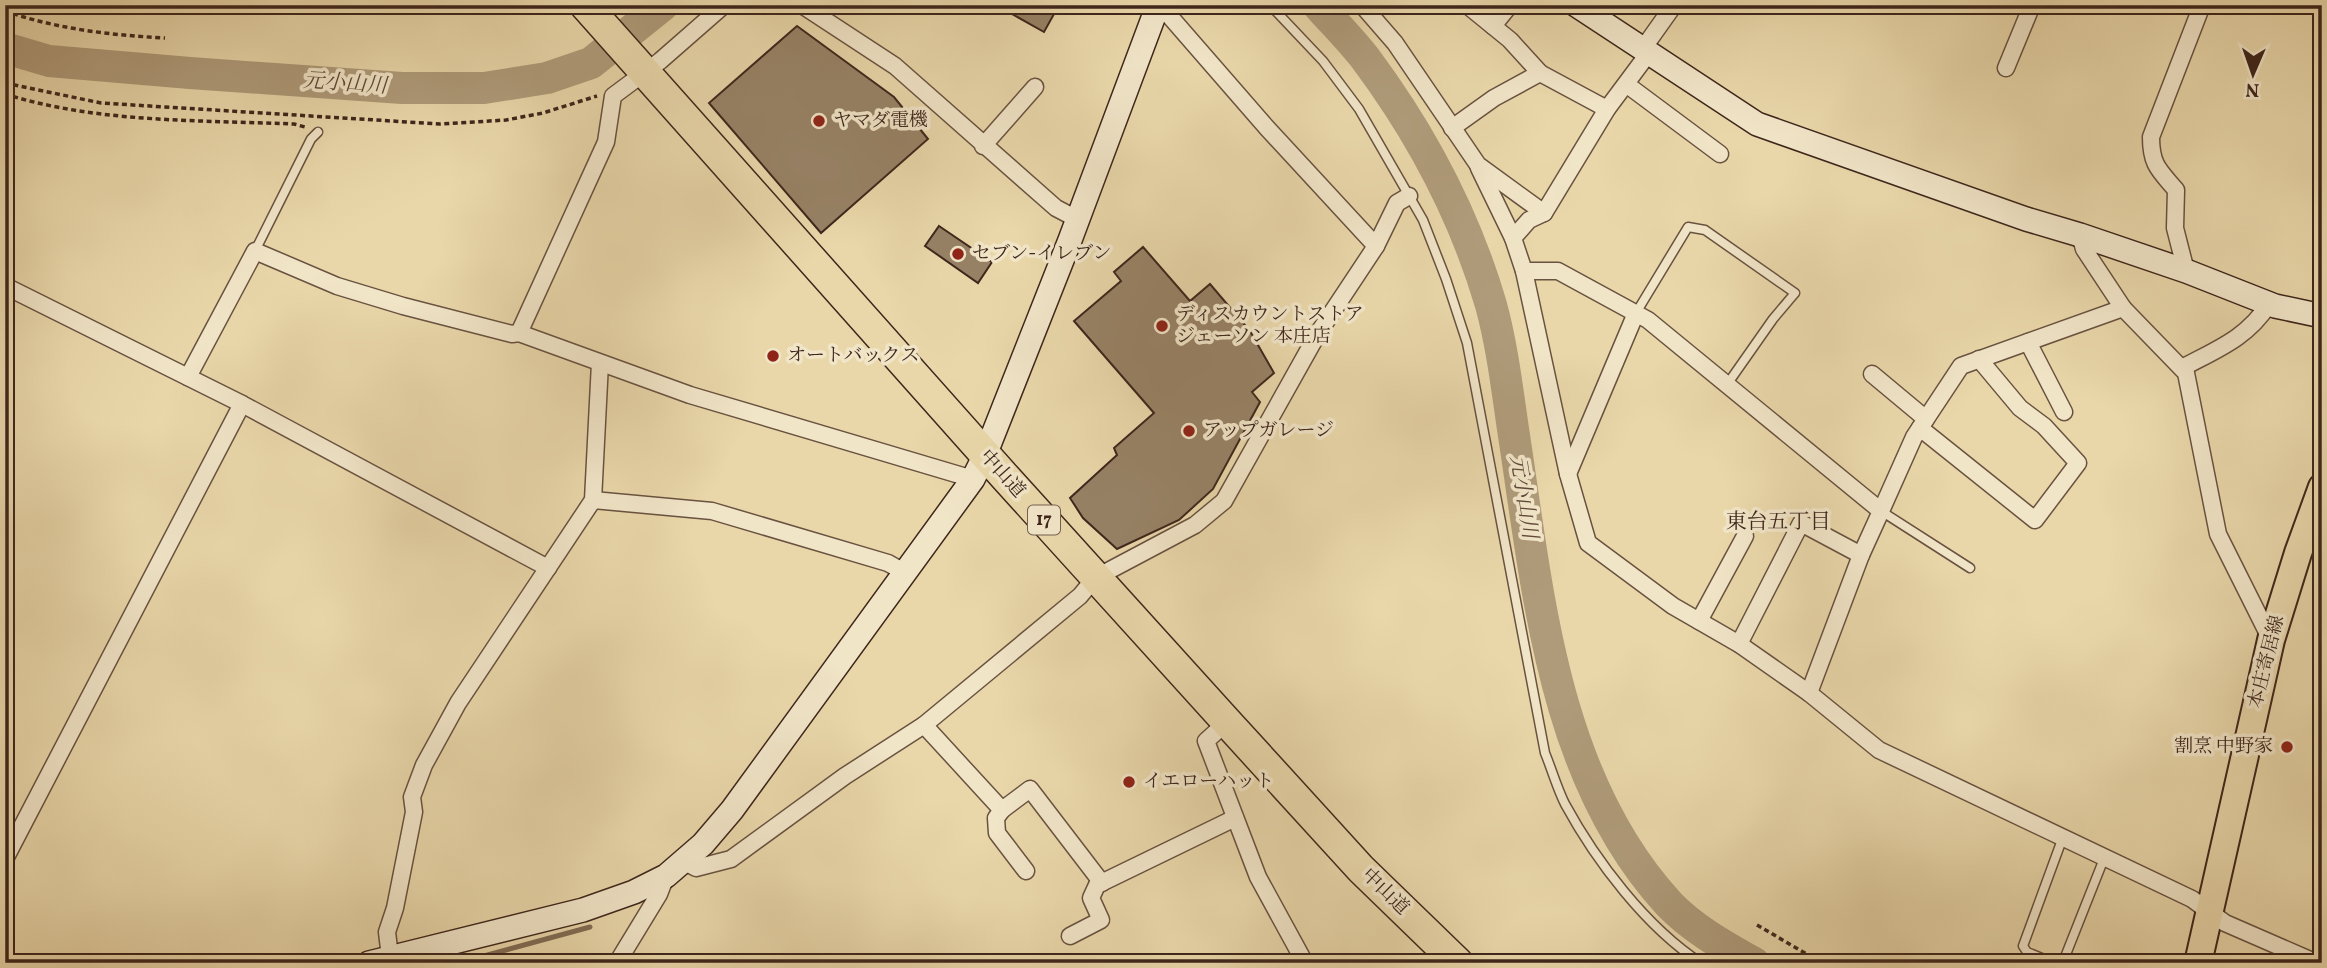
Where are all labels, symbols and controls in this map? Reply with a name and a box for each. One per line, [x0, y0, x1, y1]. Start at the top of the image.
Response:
north arrow [2218, 38, 2288, 108]
water label: 元小山川 [302, 67, 390, 102]
text: N [2245, 76, 2260, 102]
place label: ヤマダ電機 [833, 108, 928, 134]
marker: ヤマダ電機 [811, 113, 827, 129]
place label: セブン-イレブン [972, 241, 1111, 267]
marker: セブン-イレブン [950, 246, 966, 262]
place label: ディスカウントストア ジェーソン 本庄店 [1176, 302, 1364, 350]
marker: ディスカウントストア ジェーソン 本庄店 [1154, 318, 1170, 334]
place label: オートバックス [787, 343, 919, 369]
marker: オートバックス [765, 348, 781, 364]
place label: アップガレージ [1203, 418, 1334, 444]
marker: アップガレージ [1181, 423, 1197, 439]
street label: 中山道 [973, 444, 1031, 504]
water label: 元小山川 [1502, 453, 1544, 543]
road number: 17 [1028, 506, 1060, 534]
district label: 東台五丁目 [1726, 508, 1831, 537]
street label: 本庄寄居線 [2243, 613, 2291, 711]
place label: 割烹 中野家 [2174, 734, 2273, 760]
marker: 割烹 中野家 [2279, 739, 2295, 755]
place label: イエローハット [1143, 769, 1274, 795]
marker: イエローハット [1121, 774, 1137, 790]
street label: 中山道 [1355, 863, 1415, 921]

